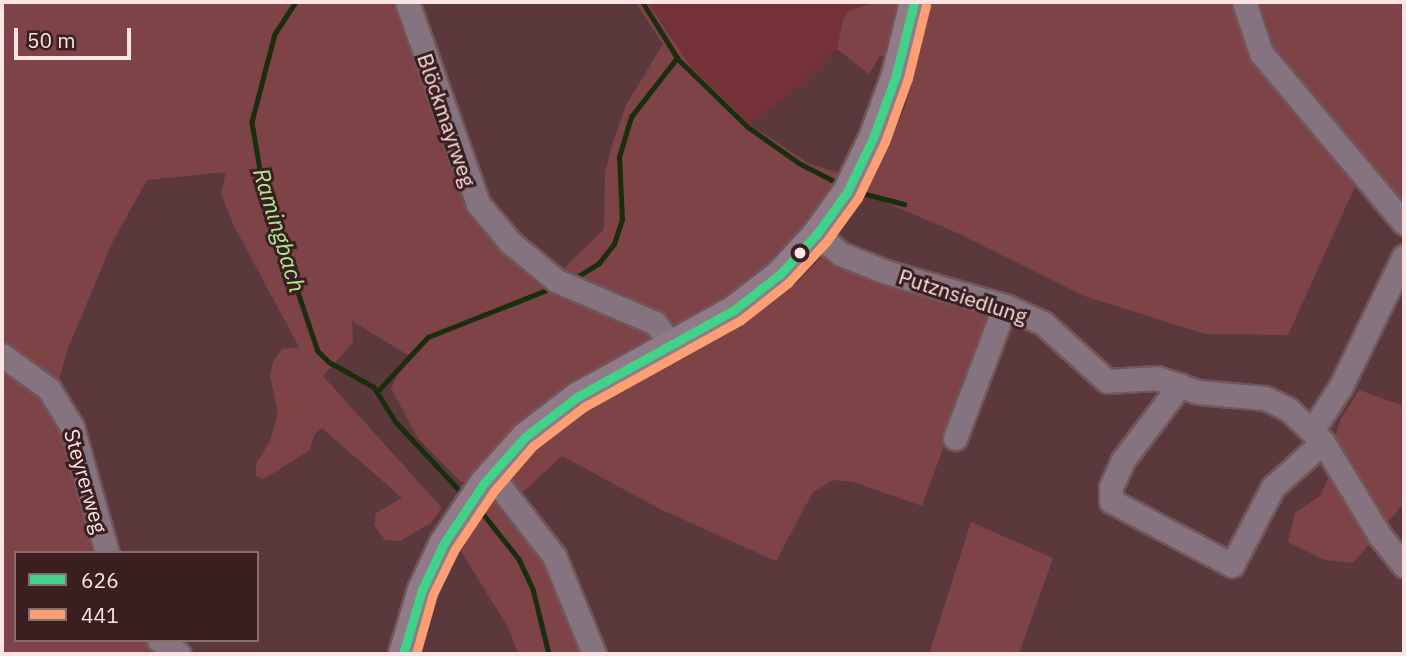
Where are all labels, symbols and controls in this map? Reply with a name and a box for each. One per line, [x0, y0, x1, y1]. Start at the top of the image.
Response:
scale bar [18, 14, 135, 58]
text: 50 m [27, 26, 76, 54]
street label: Blöckmayrweg [412, 50, 482, 190]
water label: Ramingbach [248, 165, 312, 295]
unlabelled marker [793, 246, 807, 260]
street label: Putznsiedlung [896, 263, 1030, 329]
street label: Steyrerweg [59, 426, 113, 536]
legend [14, 551, 259, 642]
text: 626 [81, 566, 119, 594]
text: 441 [81, 601, 119, 629]

